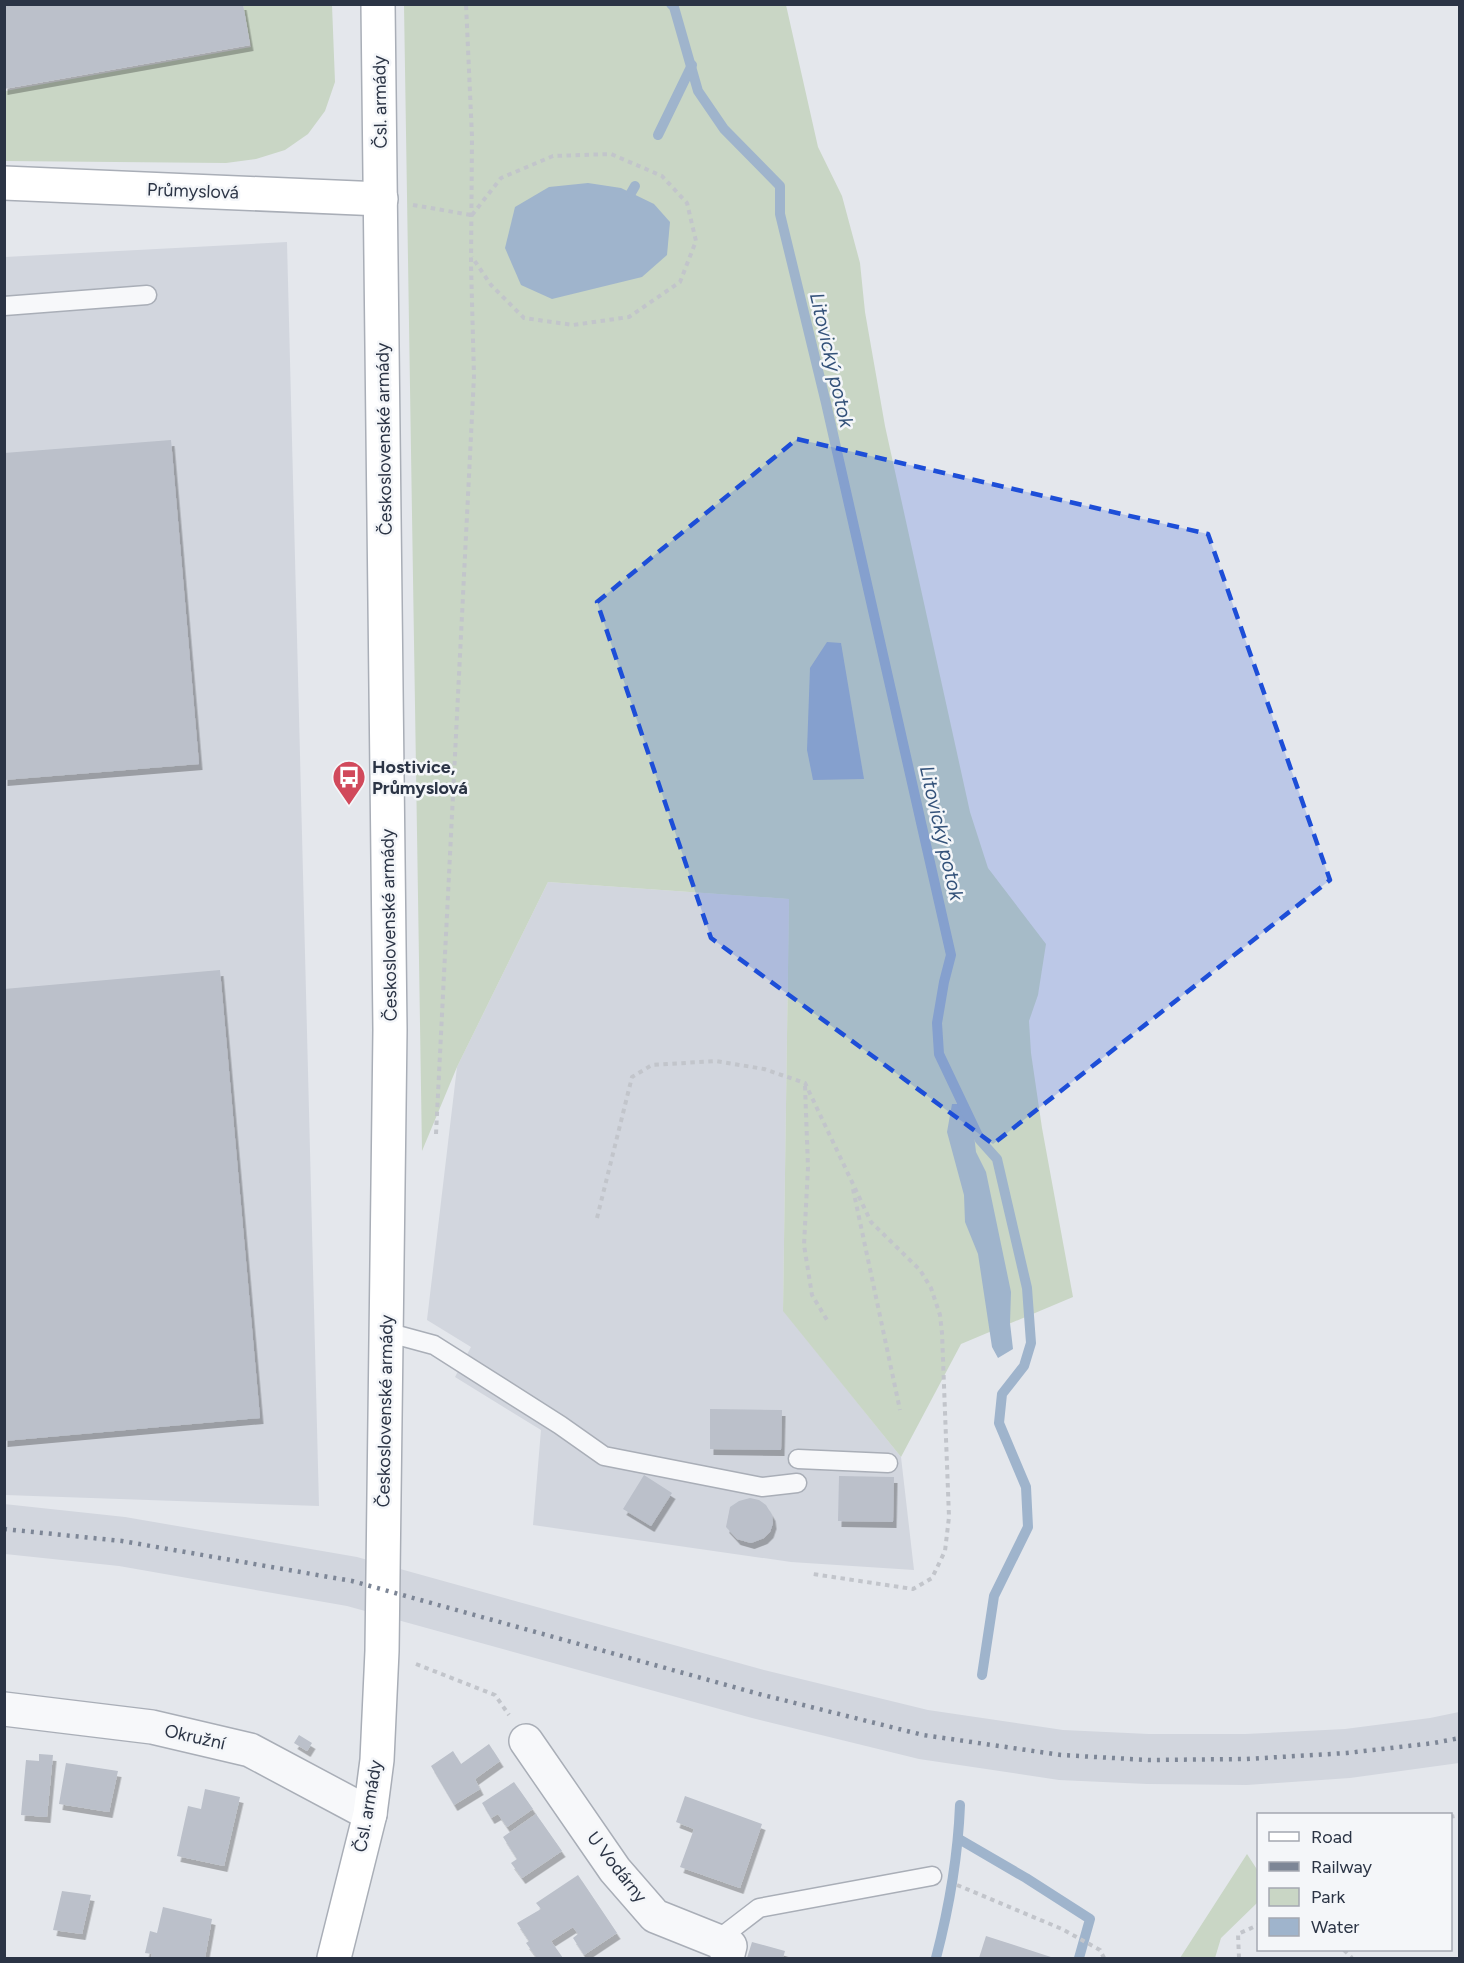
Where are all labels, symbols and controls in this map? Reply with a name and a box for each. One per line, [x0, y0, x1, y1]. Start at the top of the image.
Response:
street label: Čsl. armády [368, 55, 392, 149]
street label: Průmyslová [147, 178, 239, 204]
water label: Litovický potok [805, 290, 859, 431]
street label: Československé armády [371, 342, 397, 536]
place label: Hostivice, Průmyslová [372, 756, 468, 799]
bus stop icon: Hostivice, Průmyslová [331, 759, 367, 806]
water label: Litovický potok [915, 763, 969, 904]
street label: Československé armády [376, 828, 402, 1022]
street label: Československé armády [372, 1314, 398, 1508]
street label: Okružní [162, 1719, 228, 1755]
street label: Čsl. armády [349, 1758, 387, 1854]
legend [1257, 1813, 1452, 1951]
text: Road [1311, 1826, 1352, 1848]
street label: U Vodárny [582, 1827, 652, 1907]
text: Railway [1311, 1856, 1373, 1878]
text: Park [1311, 1886, 1346, 1908]
text: Water [1311, 1916, 1359, 1938]

